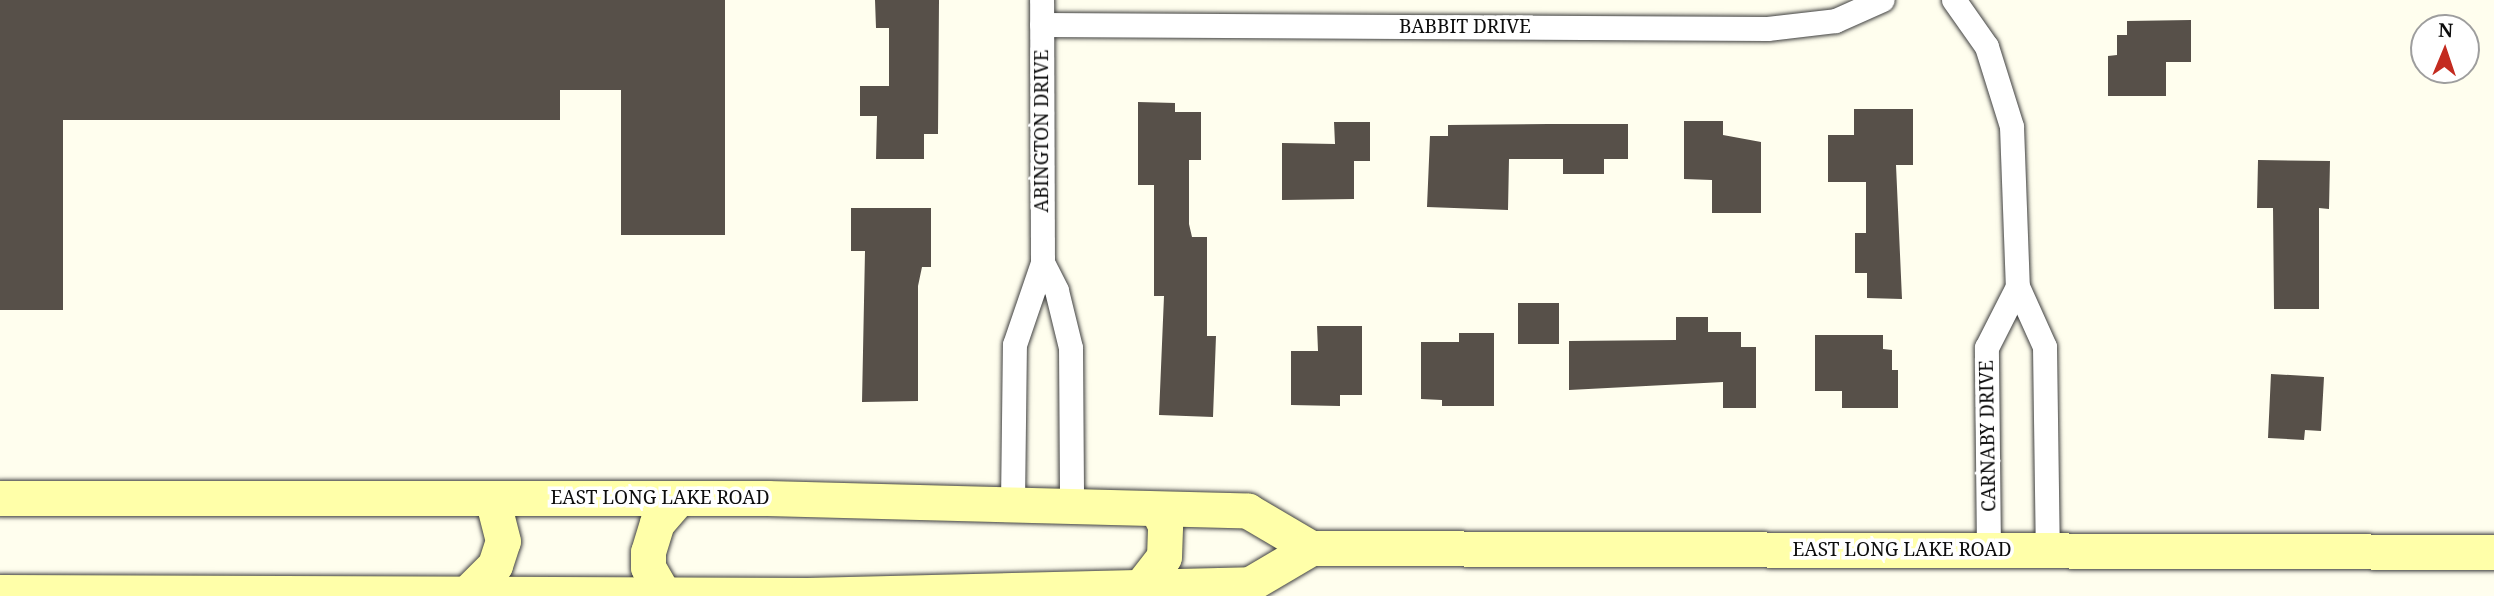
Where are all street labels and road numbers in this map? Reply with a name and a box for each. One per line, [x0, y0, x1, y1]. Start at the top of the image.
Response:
street label: BABBIT DRIVE [1399, 16, 1531, 38]
street label: ABINGTON DRIVE [1031, 49, 1053, 213]
street label: CARNABY DRIVE [1975, 360, 2001, 512]
street label: EAST LONG LAKE ROAD [550, 487, 770, 509]
street label: EAST LONG LAKE ROAD [1792, 539, 2012, 561]

